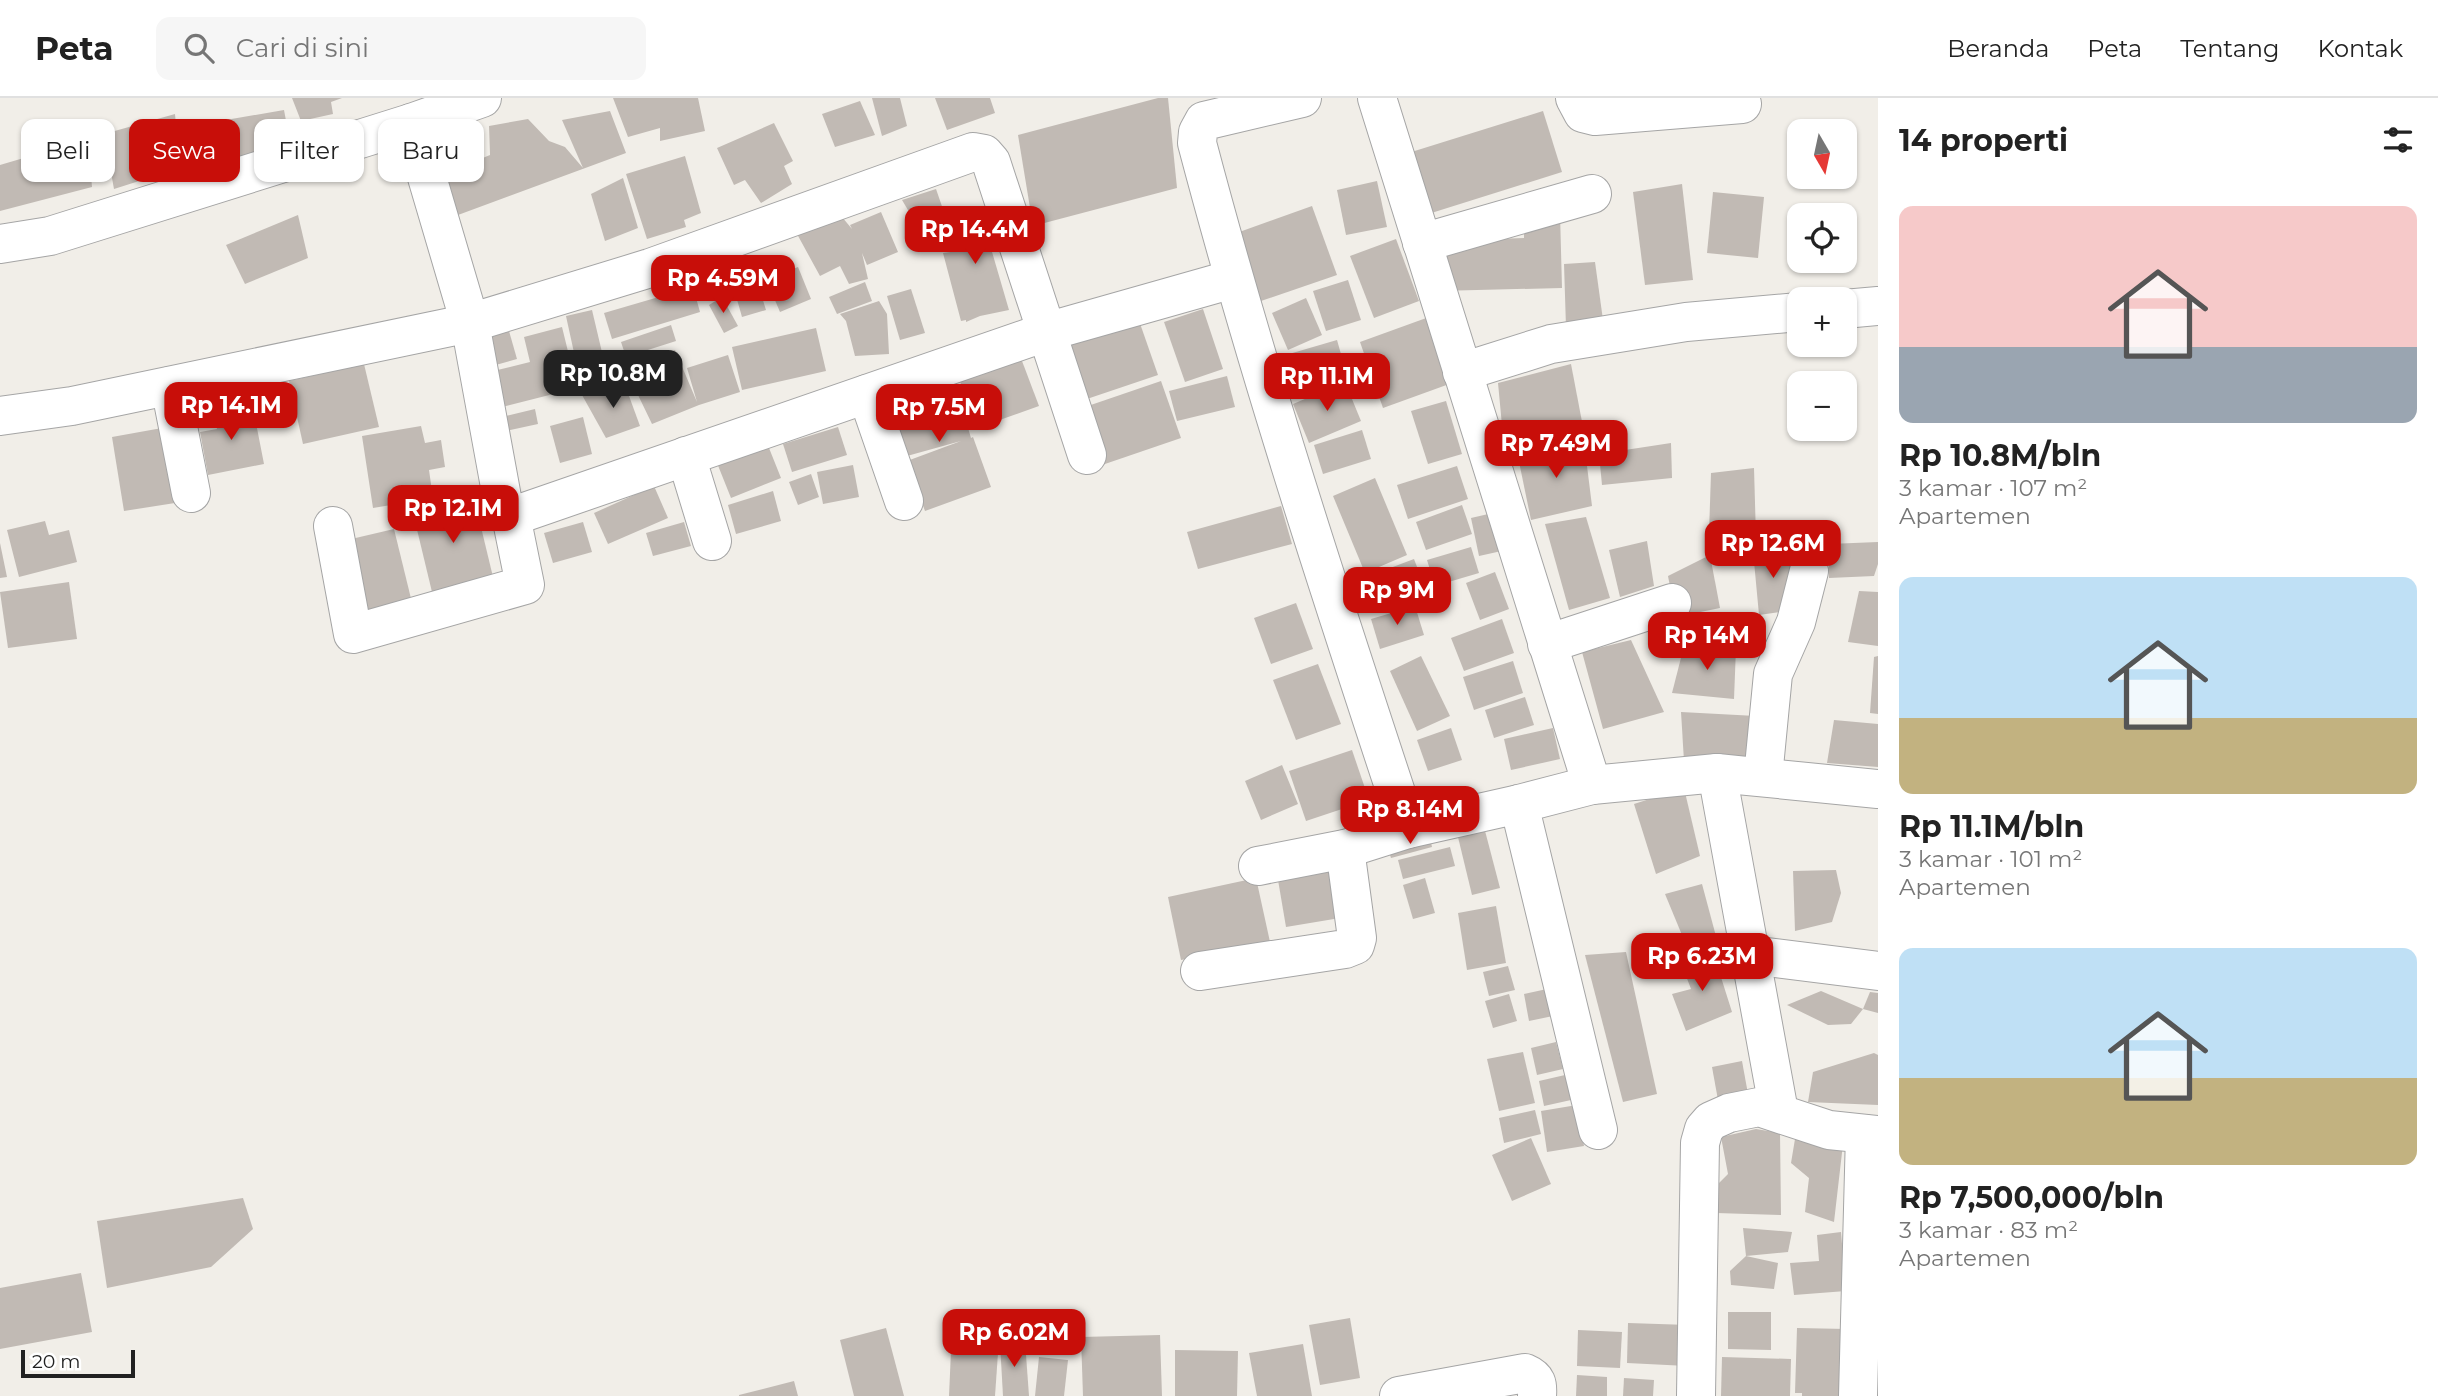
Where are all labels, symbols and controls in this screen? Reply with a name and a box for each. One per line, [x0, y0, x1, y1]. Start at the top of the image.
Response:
search box [156, 17, 646, 80]
text: Peta [35, 28, 114, 68]
icon: search [180, 29, 218, 67]
text: Cari di sini [236, 32, 369, 64]
text: Beranda [1947, 34, 2049, 63]
text: Peta [2087, 34, 2142, 63]
text: Tentang [2180, 34, 2279, 63]
text: Kontak [2317, 34, 2403, 63]
chip: Beli [21, 119, 115, 182]
chip: Sewa [129, 119, 240, 182]
chip: Filter [254, 119, 364, 182]
chip: Baru [378, 119, 484, 182]
north arrow [1787, 119, 1857, 189]
map controls [1787, 119, 1857, 441]
icon: filters [2379, 121, 2417, 159]
text: 14 properti [1899, 122, 2068, 159]
button: locate [1787, 203, 1857, 273]
pin: Rp 14.4M [903, 206, 1047, 266]
text: Rp 14.4M [921, 215, 1029, 243]
icon: home [2095, 251, 2221, 377]
pin: Rp 4.59M [651, 256, 795, 315]
text: Rp 4.59M [667, 264, 779, 292]
button: + [1787, 287, 1857, 357]
pin: Rp 10.8M [541, 350, 685, 410]
pin: Rp 11.1M [1255, 354, 1399, 413]
text: Rp 10.8M [559, 359, 667, 387]
text: Rp 11.1M [1280, 362, 1374, 390]
button: − [1787, 371, 1857, 441]
pin: Rp 14.1M [159, 382, 303, 442]
pin: Rp 7.5M [874, 384, 1004, 444]
text: Rp 14.1M [180, 391, 282, 419]
text: Rp 7.5M [892, 393, 986, 421]
pin: Rp 7.49M [1484, 420, 1628, 480]
text: Rp 7.49M [1501, 429, 1611, 457]
text: Rp 10.8M/bln [1899, 437, 2101, 474]
text: 3 kamar · 107 m² [1899, 474, 2087, 502]
pin: Rp 12.1M [381, 486, 525, 545]
text: Rp 12.1M [404, 494, 502, 522]
text: Apartemen [1899, 502, 2031, 530]
pin: Rp 12.6M [1701, 520, 1845, 580]
text: Rp 12.6M [1721, 529, 1825, 557]
pin: Rp 9M [1348, 568, 1446, 627]
text: Rp 9M [1359, 576, 1435, 604]
pin: Rp 14M [1650, 612, 1764, 672]
text: Rp 14M [1664, 621, 1750, 649]
icon: home [2095, 622, 2221, 748]
pin: Rp 8.14M [1338, 786, 1482, 846]
text: Rp 8.14M [1356, 795, 1464, 823]
text: Rp 11.1M/bln [1899, 808, 2084, 845]
text: 3 kamar · 101 m² [1899, 845, 2082, 873]
text: Apartemen [1899, 873, 2031, 901]
pin: Rp 6.23M [1630, 934, 1774, 993]
text: Rp 6.23M [1647, 942, 1757, 970]
icon: home [2095, 993, 2221, 1119]
text: Rp 7,500,000/bln [1899, 1179, 2164, 1216]
text: 3 kamar · 83 m² [1899, 1216, 2078, 1244]
text: Apartemen [1899, 1244, 2031, 1272]
pin: Rp 6.02M [942, 1310, 1086, 1369]
text: Rp 6.02M [959, 1318, 1069, 1346]
scale bar [21, 1347, 135, 1379]
text: 20 m [32, 1350, 80, 1373]

